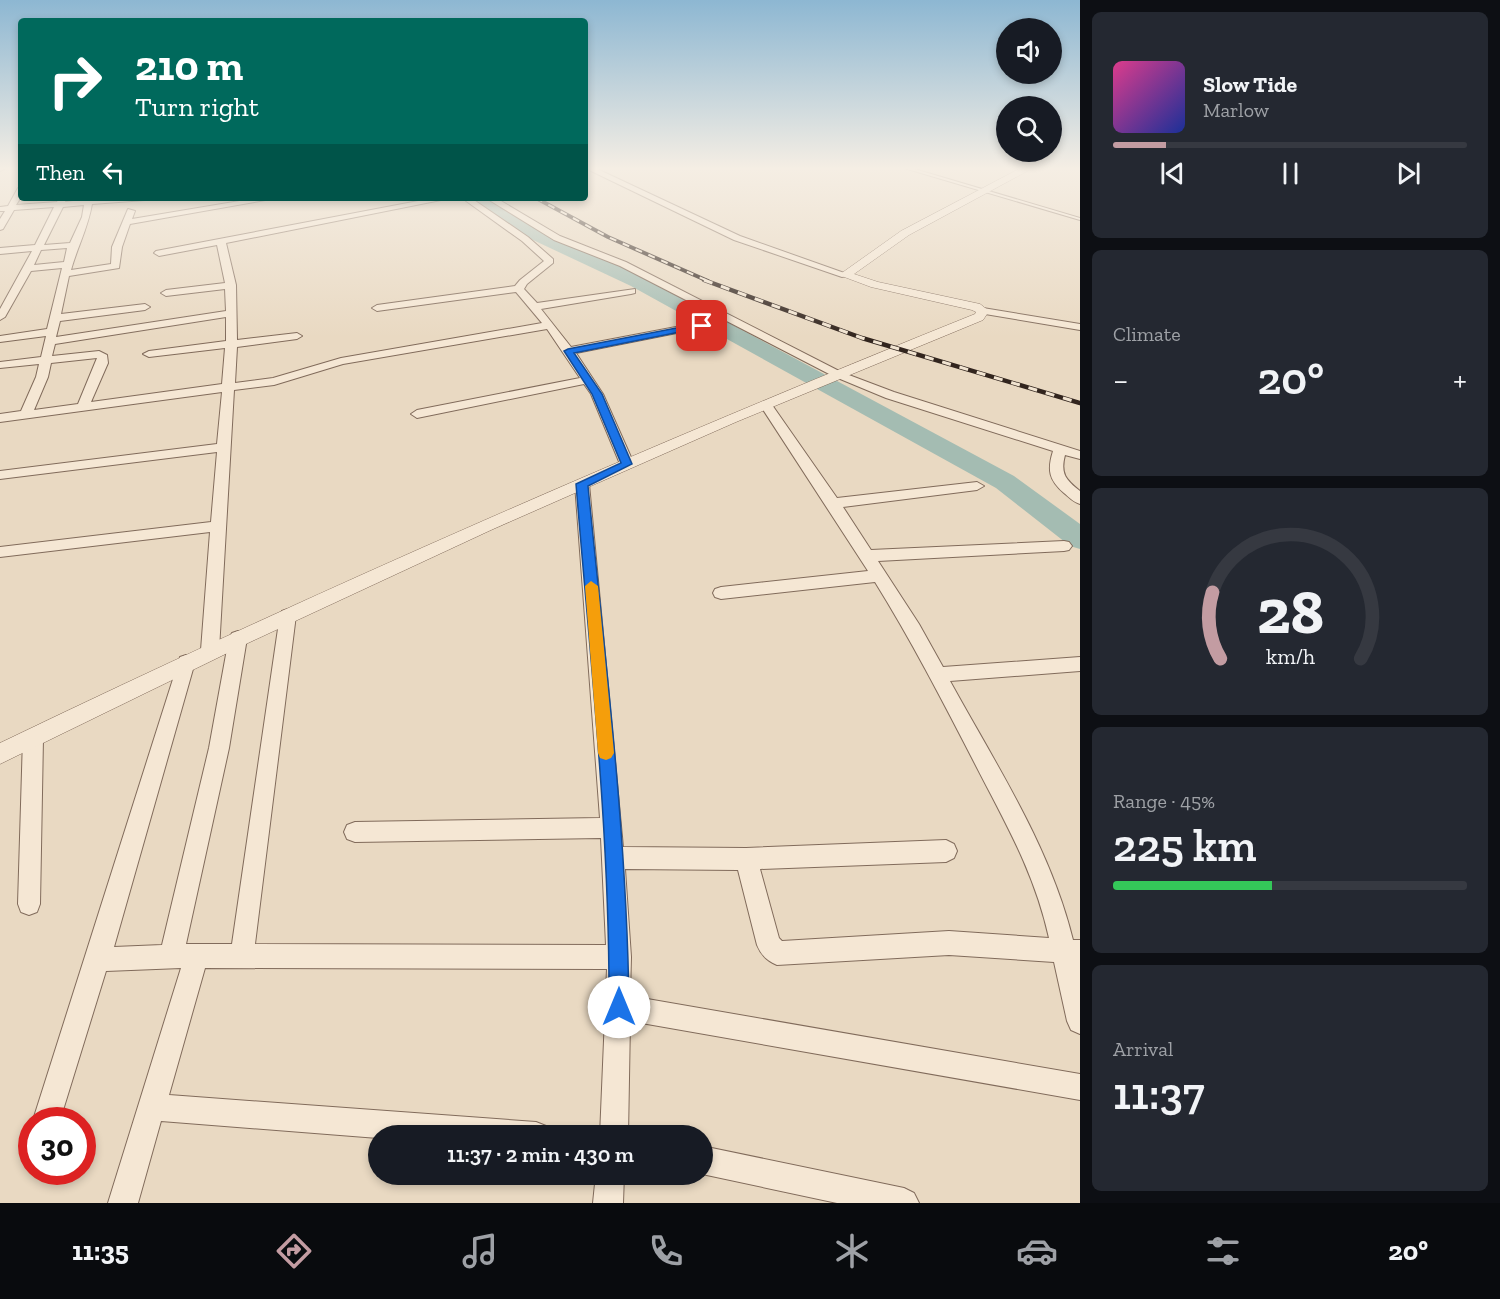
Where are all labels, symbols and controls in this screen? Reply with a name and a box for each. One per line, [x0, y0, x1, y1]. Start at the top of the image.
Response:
map controls [996, 18, 1062, 162]
button: sound [996, 18, 1062, 84]
text: 210 m [135, 40, 243, 91]
icon: right [36, 42, 114, 120]
text: Slow Tide [1203, 71, 1297, 98]
text: Turn right [135, 91, 259, 123]
button: search [996, 96, 1062, 162]
text: Marlow [1203, 98, 1269, 122]
icon: left [97, 156, 130, 189]
icon: previous [1156, 157, 1189, 190]
icon: pause [1274, 157, 1307, 190]
icon: next [1392, 157, 1425, 190]
text: Then [36, 159, 85, 186]
pin [676, 300, 727, 351]
icon: arrive [685, 309, 718, 342]
text: Climate [1113, 322, 1181, 346]
text: 20° [1257, 352, 1324, 406]
text: − [1113, 360, 1128, 399]
text: + [1453, 360, 1467, 399]
text: 28 [1256, 574, 1324, 649]
text: km/h [1266, 644, 1314, 669]
text: Range · 45% [1113, 789, 1215, 813]
text: 225 km [1113, 819, 1257, 873]
position arrow [587, 975, 651, 1039]
text: Arrival [1113, 1037, 1173, 1061]
text: 11:37 [1113, 1067, 1205, 1121]
speed limit sign: 30 [18, 1107, 96, 1185]
text: 11:37 · 2 min · 430 m [447, 1141, 634, 1168]
icon: directions [273, 1230, 315, 1272]
icon: music [459, 1230, 501, 1272]
icon: phone [645, 1230, 687, 1272]
icon: climate [831, 1230, 873, 1272]
icon: car [1016, 1230, 1058, 1272]
icon: filters [1202, 1230, 1244, 1272]
text: 11:35 [72, 1235, 129, 1267]
text: 20° [1388, 1235, 1428, 1267]

